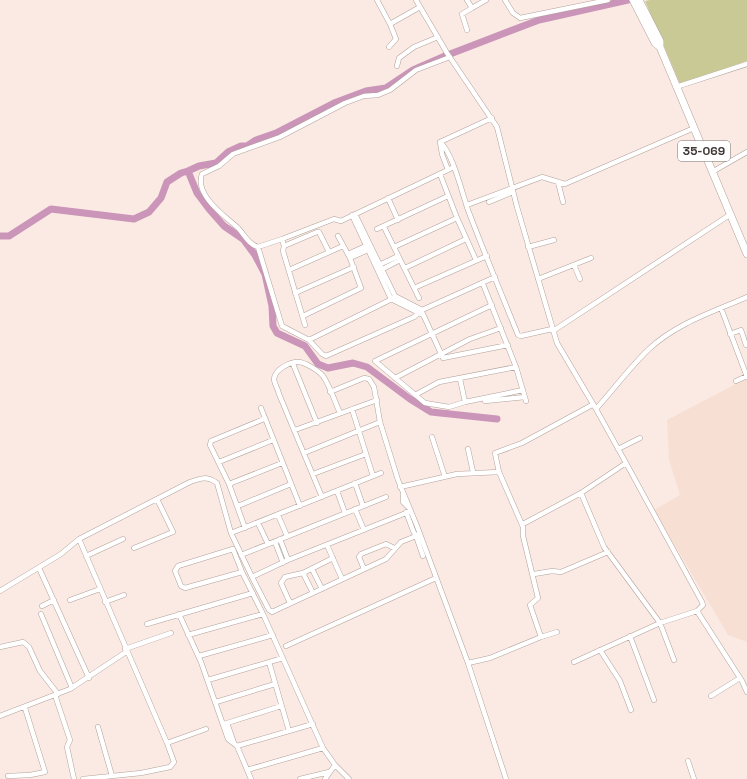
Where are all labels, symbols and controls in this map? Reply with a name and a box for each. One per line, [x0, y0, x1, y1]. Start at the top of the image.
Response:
road number: 35-069 [678, 141, 730, 161]

